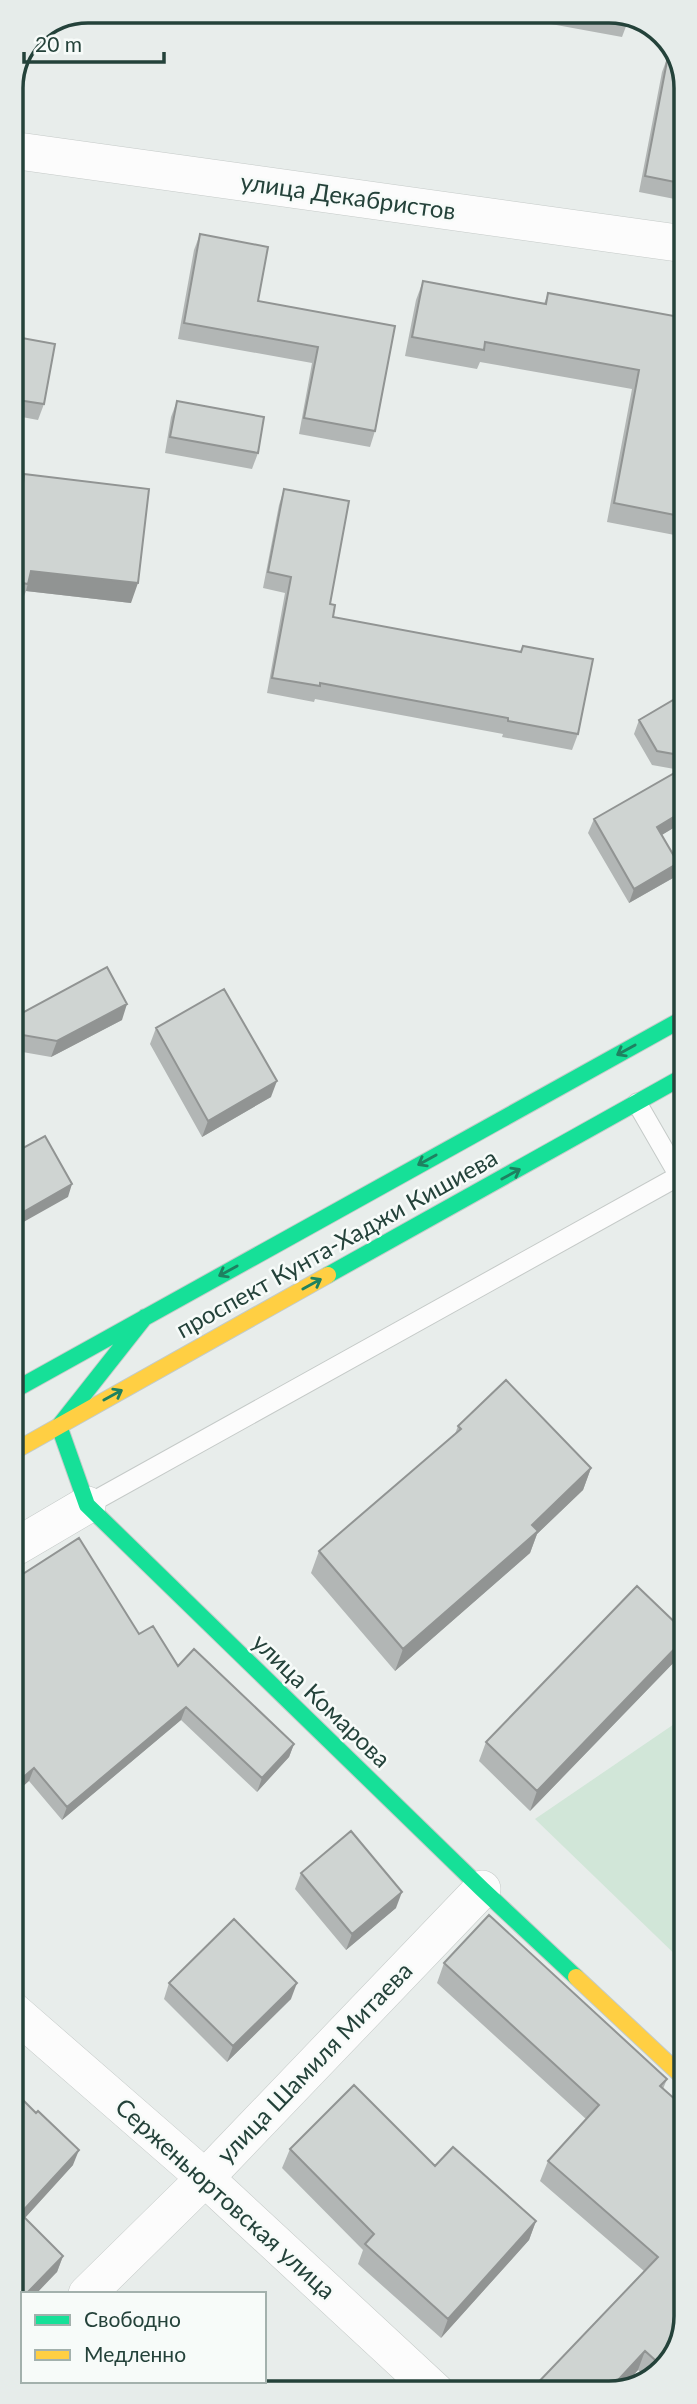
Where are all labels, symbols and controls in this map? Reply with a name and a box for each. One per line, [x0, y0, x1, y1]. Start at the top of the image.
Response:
scale bar [24, 21, 164, 65]
text: 20 m [35, 31, 82, 56]
street label: улица Декабристов [239, 166, 458, 225]
one-way arrow [616, 1044, 637, 1057]
street label: проспект Кунта-Хаджи Кишиева [171, 1142, 502, 1343]
one-way arrow [417, 1154, 438, 1167]
one-way arrow [500, 1166, 520, 1180]
one-way arrow [219, 1264, 239, 1278]
one-way arrow [301, 1277, 322, 1291]
one-way arrow [103, 1388, 123, 1402]
street label: улица Комарова [247, 1627, 397, 1773]
street label: улица Шамиля Митаева [210, 1955, 418, 2169]
street label: Серженьюртовская улица [110, 2091, 342, 2304]
legend [21, 2292, 266, 2383]
text: Свободно [84, 2306, 181, 2331]
text: Медленно [84, 2341, 186, 2366]

